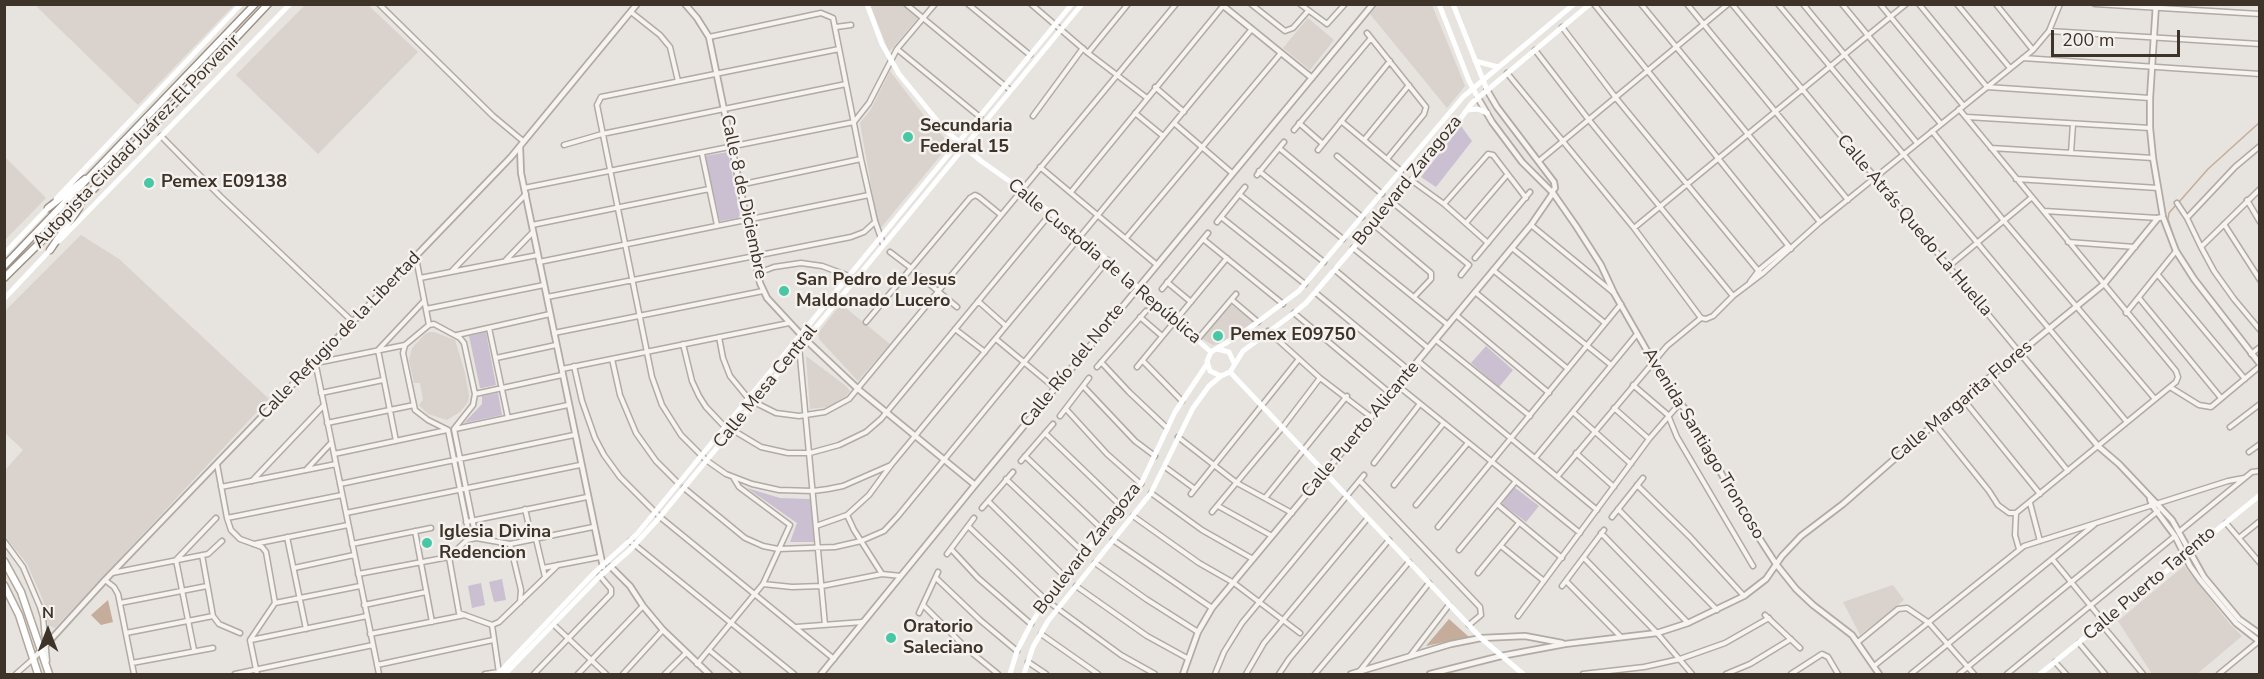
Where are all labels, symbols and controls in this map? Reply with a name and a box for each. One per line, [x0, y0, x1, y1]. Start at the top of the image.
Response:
scale bar [2054, 18, 2183, 56]
text: 200 m [2062, 28, 2114, 52]
street label: Autopista Ciudad Juárez-El Porvenir [29, 30, 245, 254]
street label: Boulevard Zaragoza [1349, 112, 1467, 250]
street label: Calle 8 de Diciembre [715, 113, 771, 281]
place label: Secundaria Federal 15 [920, 116, 1013, 158]
marker: Secundaria Federal 15 [901, 130, 915, 144]
street label: Calle Atrás Quedo La Huella [1832, 131, 1996, 321]
place label: Pemex E09138 [161, 172, 287, 194]
street label: Calle Custodia de la República [1003, 175, 1205, 349]
marker: Pemex E09138 [142, 176, 156, 190]
street label: Calle Refugio de la Libertad [254, 248, 426, 424]
place label: San Pedro de Jesus Maldonado Lucero [796, 270, 956, 312]
marker: San Pedro de Jesus Maldonado Lucero [777, 284, 791, 298]
street label: Calle Río del Norte [1016, 300, 1130, 432]
street label: Calle Mesa Central [710, 321, 822, 453]
place label: Pemex E09750 [1230, 325, 1356, 347]
marker: Pemex E09750 [1211, 329, 1225, 343]
street label: Calle Margarita Flores [1887, 336, 2037, 468]
street label: Avenida Santiago Troncoso [1637, 344, 1769, 544]
street label: Calle Puerto Alicante [1298, 357, 1424, 503]
street label: Boulevard Zaragoza [1030, 479, 1146, 619]
place label: Iglesia Divina Redencion [439, 522, 551, 564]
street label: Calle Puerto Tarento [2079, 522, 2221, 646]
marker: Iglesia Divina Redencion [420, 536, 434, 550]
north arrow [18, 601, 78, 661]
text: N [42, 602, 54, 624]
place label: Oratorio Saleciano [903, 617, 983, 660]
marker: Oratorio Saleciano [884, 631, 898, 645]

